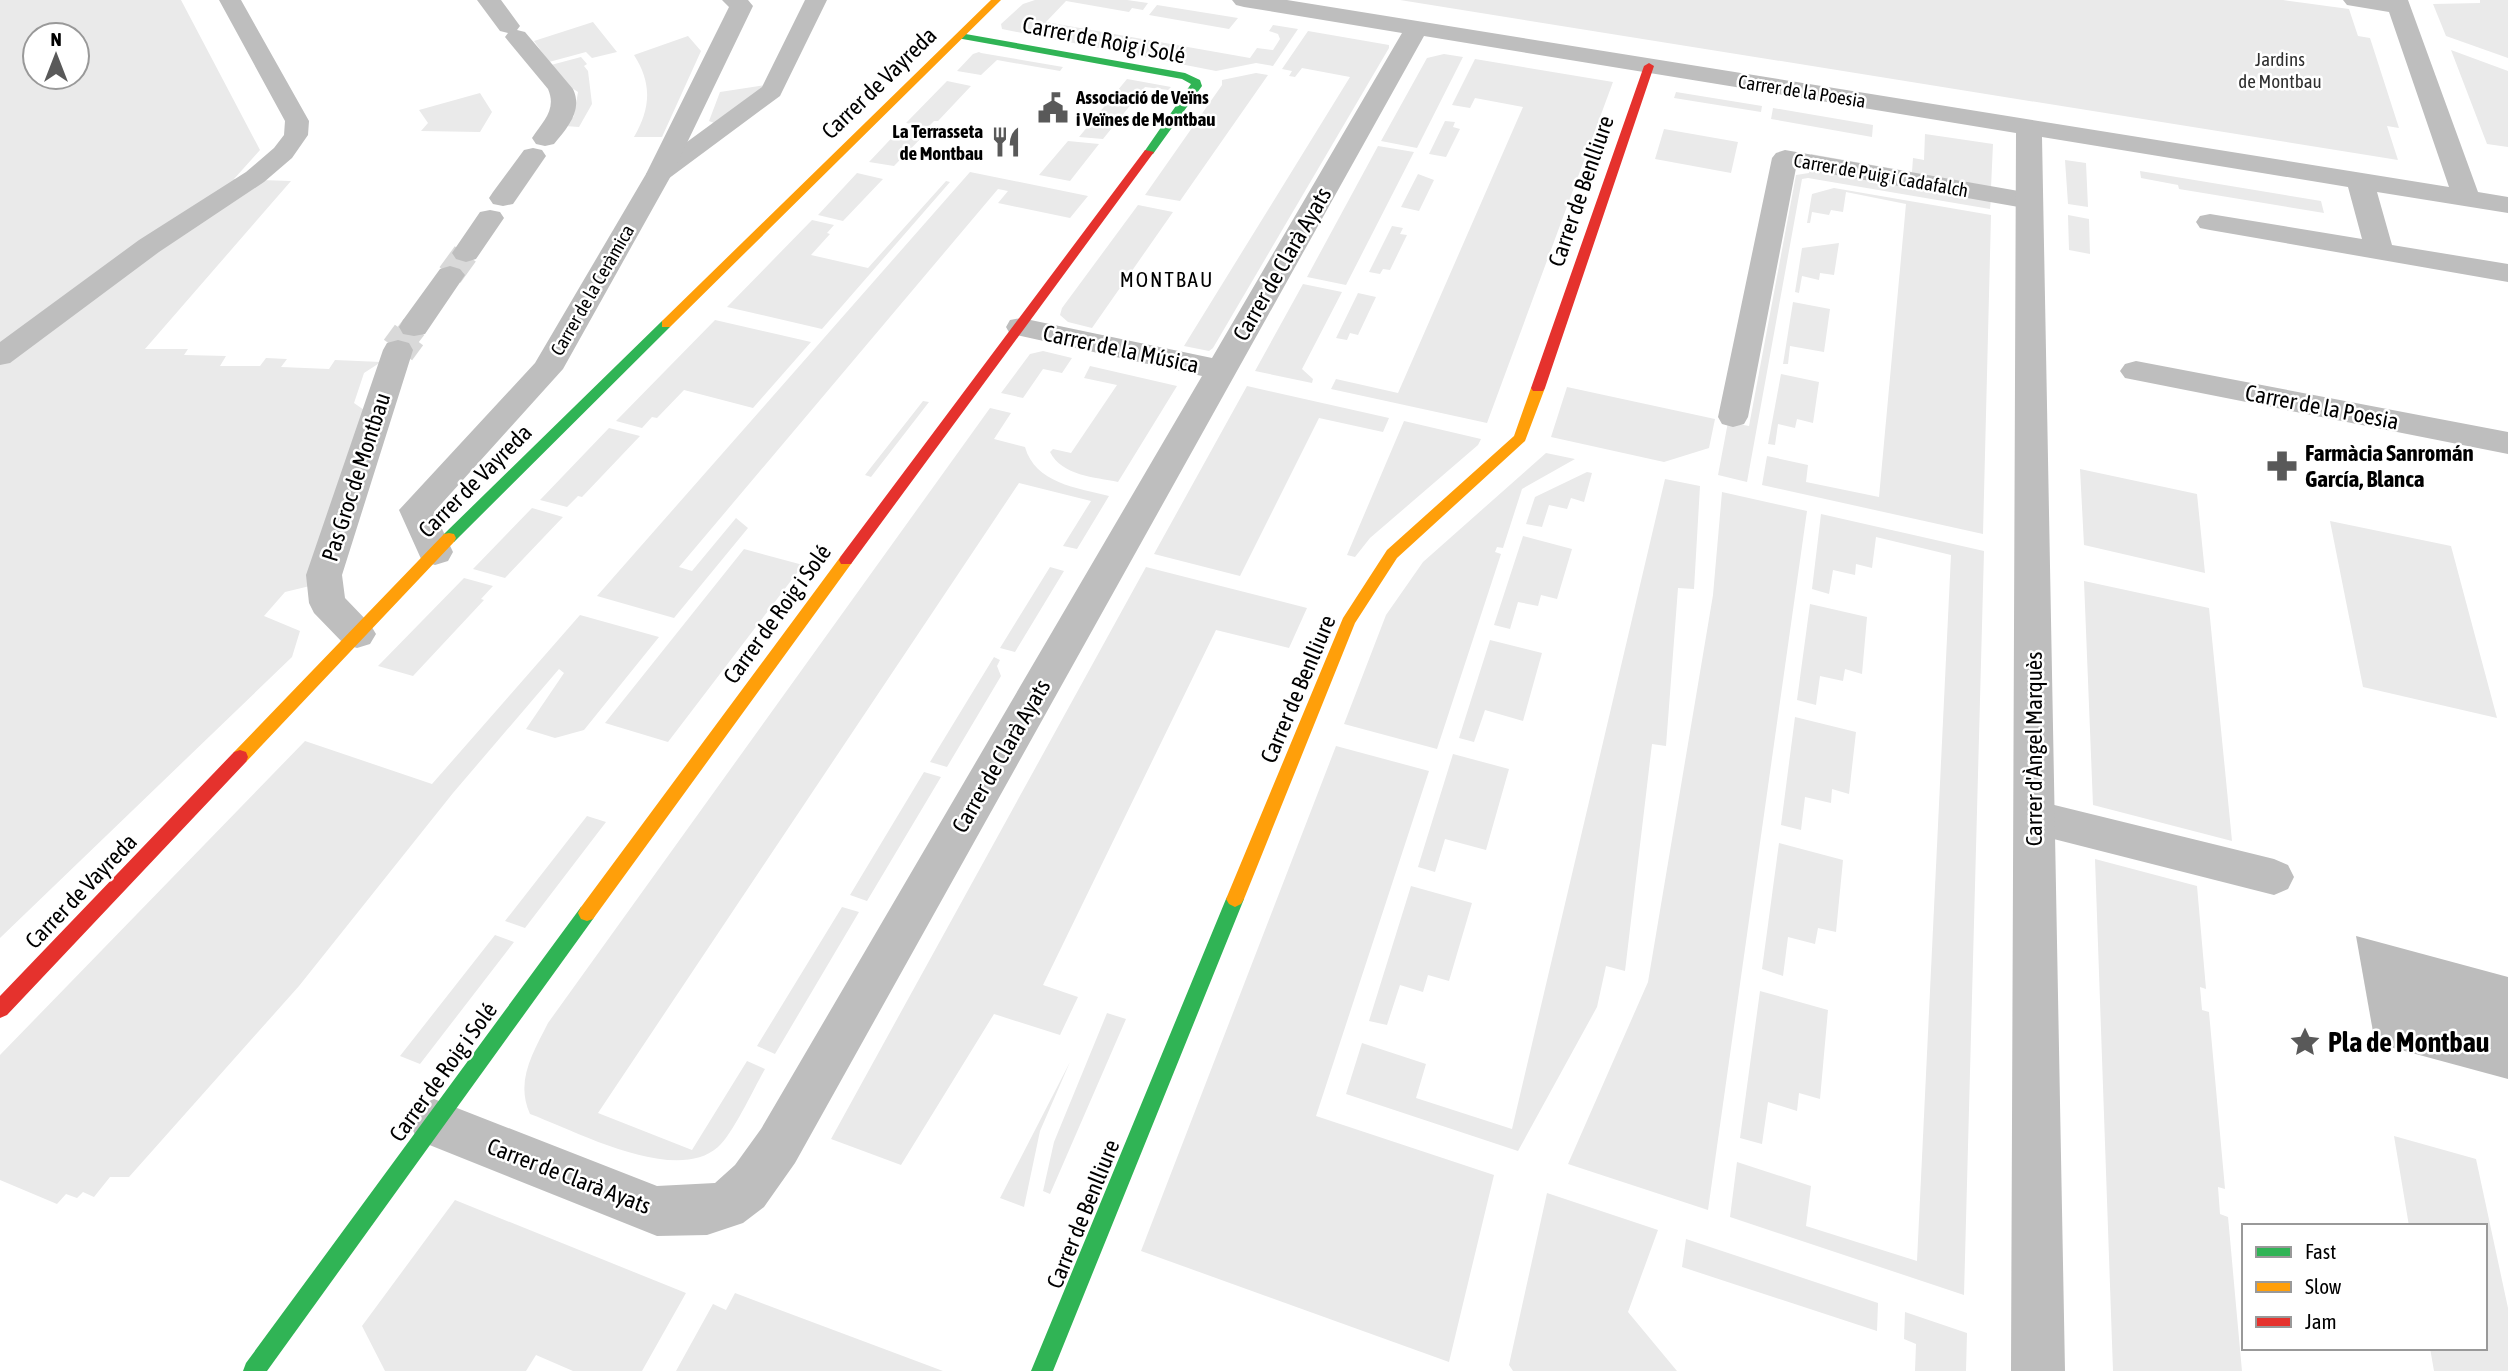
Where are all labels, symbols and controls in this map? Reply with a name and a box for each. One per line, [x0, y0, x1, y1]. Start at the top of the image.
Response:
street label: Carrer de Roig i Solé [1020, 11, 1188, 69]
north arrow [21, 21, 91, 91]
street label: Carrer de Vayreda [816, 22, 942, 144]
text: N [50, 28, 62, 50]
park label: Jardins de Montbau [2238, 48, 2322, 92]
street label: Carrer de la Poesia [1737, 70, 1867, 112]
place label: Associació de Veïns i Veïnes de Montbau [1075, 86, 1215, 130]
public building icon: Associació de Veïns i Veïnes de Montbau [1036, 91, 1070, 125]
street label: Carrer de Benlliure [1543, 112, 1619, 270]
place label: La Terrasseta de Montbau [892, 120, 983, 164]
restaurant icon: La Terrasseta de Montbau [989, 125, 1023, 159]
street label: Carrer de Puig i Cadafalch [1792, 149, 1970, 201]
street label: Carrer de Clarà Ayats [1228, 183, 1336, 345]
street label: Carrer de la Ceràmica [546, 221, 638, 359]
district label: MONTBAU [1120, 267, 1214, 291]
street label: Carrer de la Música [1041, 320, 1201, 378]
street label: Carrer de la Poesia [2243, 379, 2401, 435]
street label: Pas Groc de Montbau [317, 390, 395, 564]
street label: Carrer de Vayreda [413, 419, 537, 543]
place label: Farmàcia Sanromán García, Blanca [2305, 440, 2474, 492]
pharmacy icon: Farmàcia Sanromán García, Blanca [2265, 449, 2299, 483]
street label: Carrer de Roig i Solé [718, 539, 836, 689]
street label: Carrer de Benlliure [1255, 611, 1341, 767]
street label: Carrer d'Àngel Marquès [2021, 652, 2047, 846]
street label: Carrer de Clarà Ayats [947, 675, 1055, 837]
street label: Carrer de Vayreda [20, 828, 142, 954]
street label: Carrer de Roig i Solé [384, 997, 502, 1147]
place icon: Pla de Montbau [2288, 1025, 2322, 1059]
place label: Pla de Montbau [2328, 1026, 2489, 1058]
street label: Carrer de Clarà Ayats [484, 1133, 654, 1219]
street label: Carrer de Benlliure [1041, 1136, 1125, 1292]
legend [2242, 1224, 2487, 1350]
text: Fast [2305, 1239, 2336, 1263]
text: Slow [2305, 1274, 2342, 1298]
text: Jam [2305, 1309, 2337, 1333]

